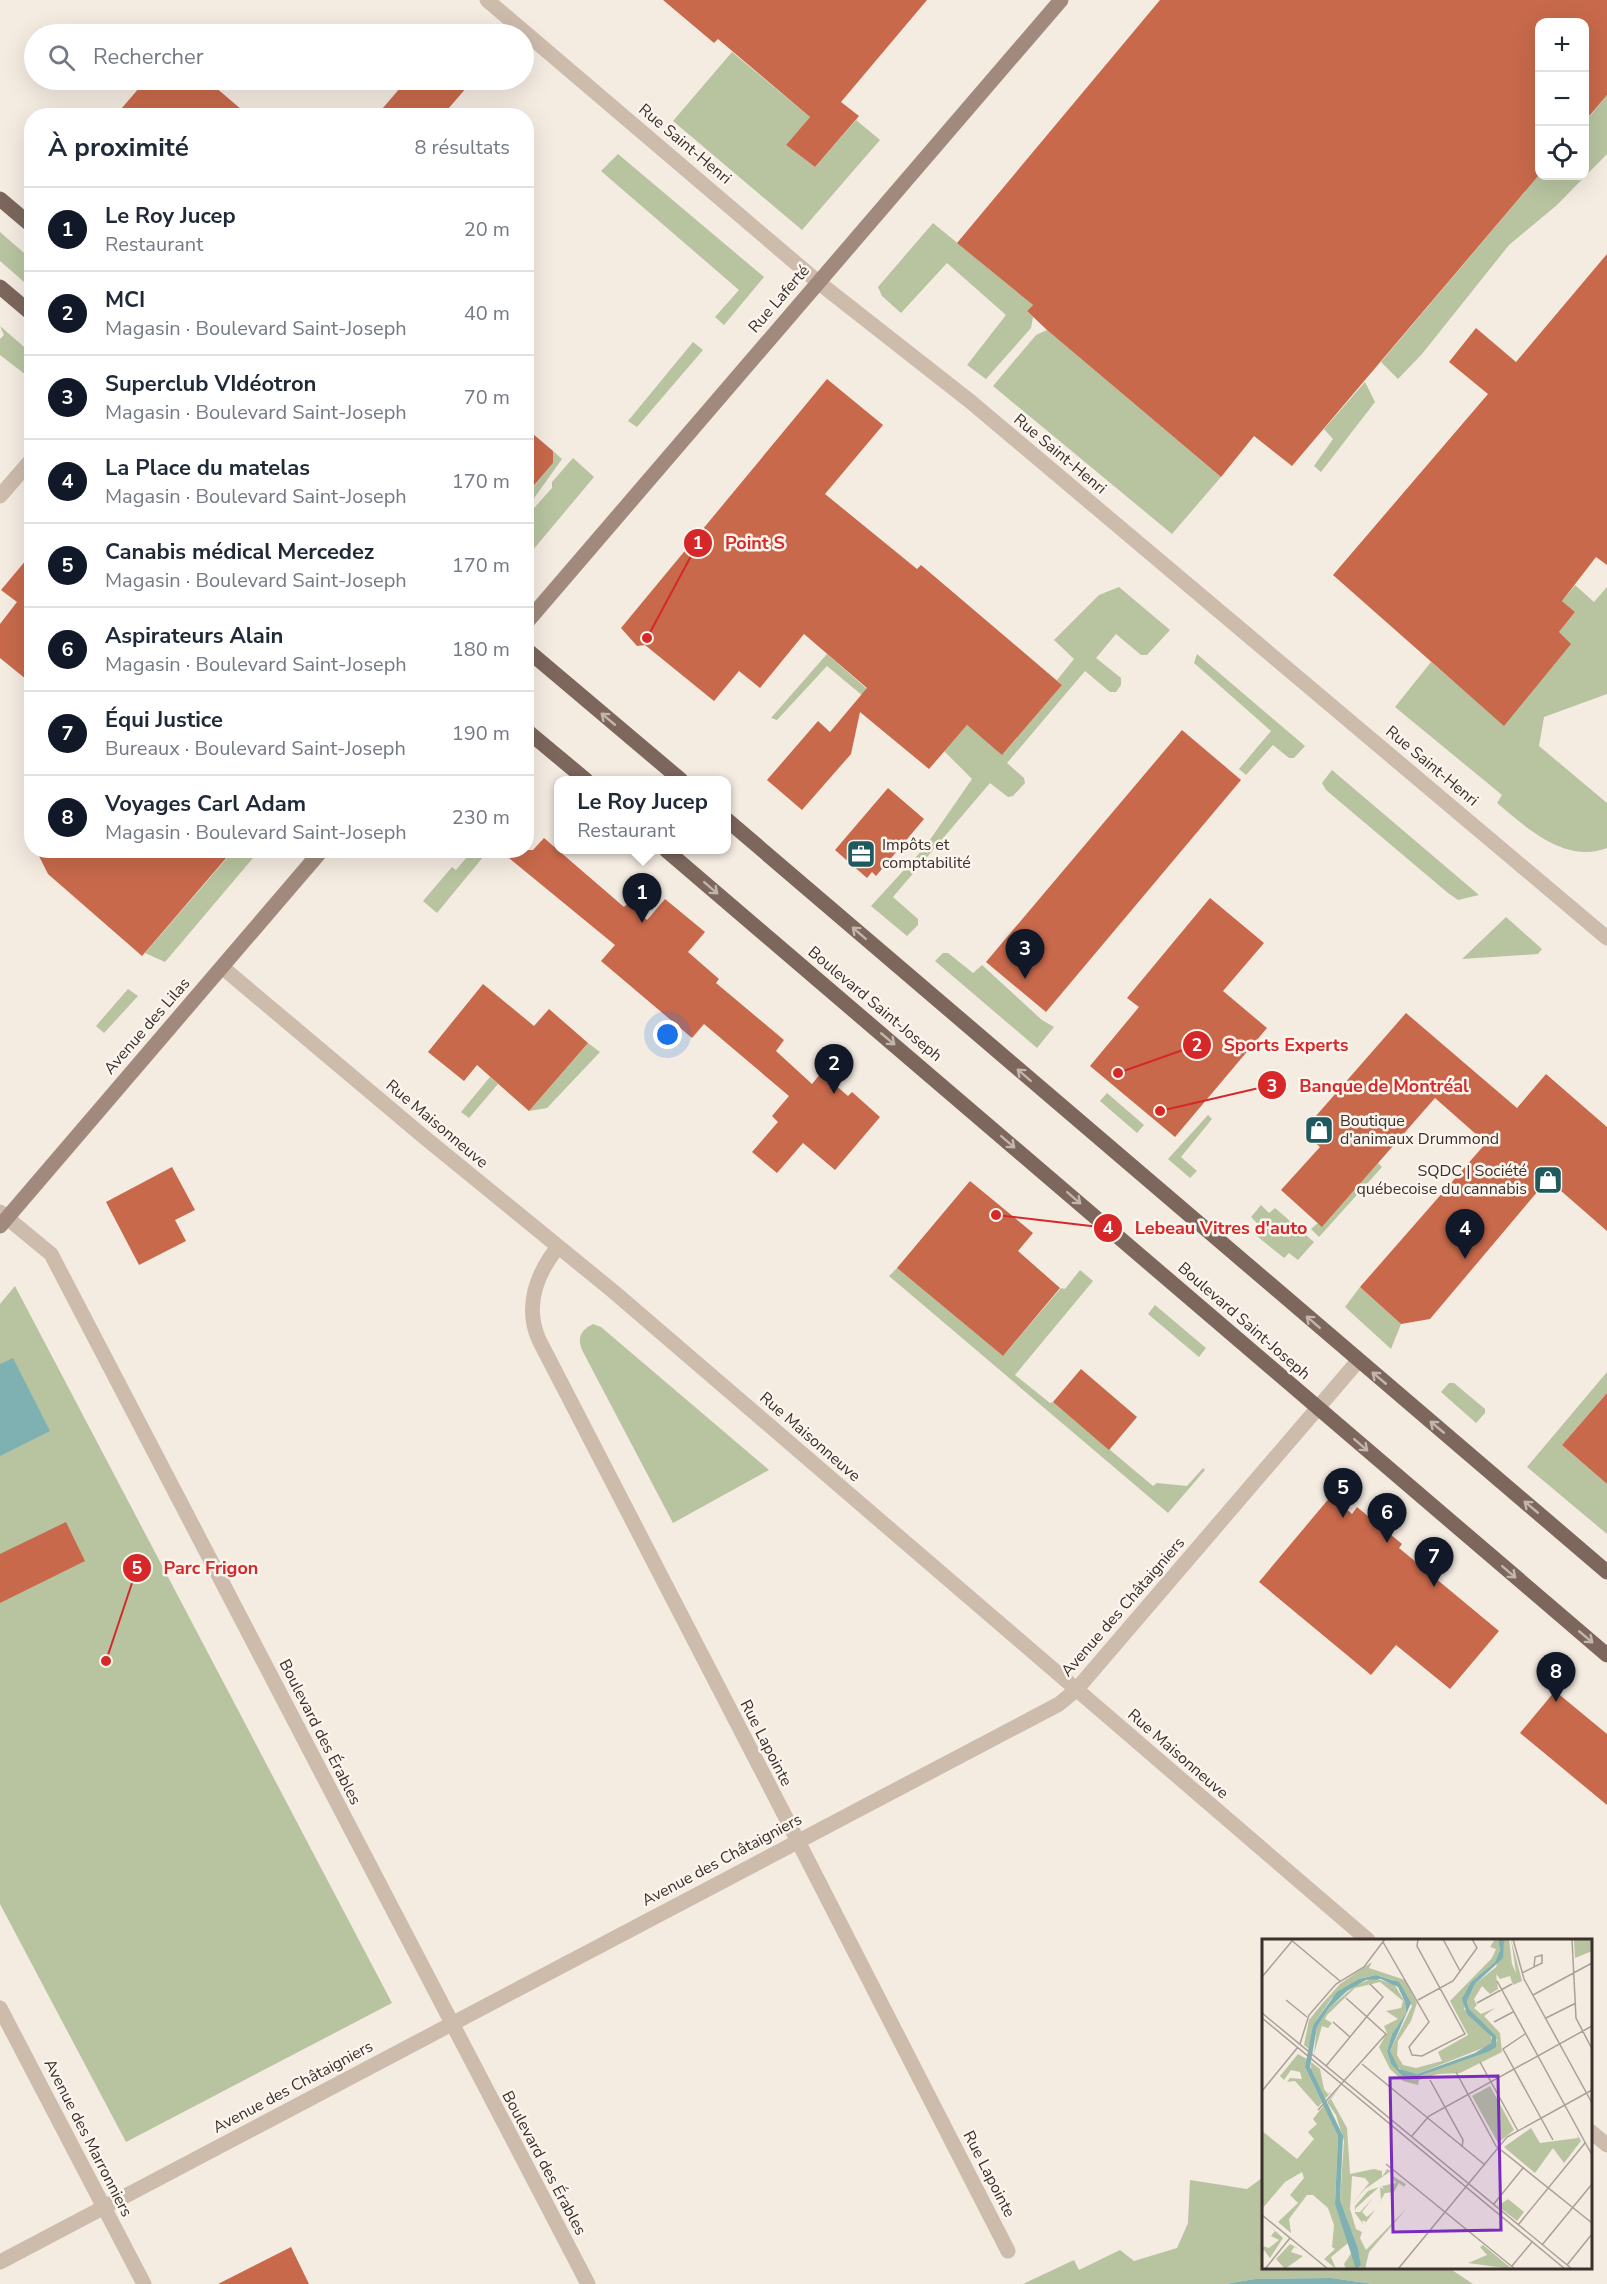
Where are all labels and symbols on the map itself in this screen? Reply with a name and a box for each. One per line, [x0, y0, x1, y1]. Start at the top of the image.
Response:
street label: Rue Saint-Henri [634, 99, 736, 189]
street label: Rue Laferté [743, 260, 815, 338]
street label: Rue Saint-Henri [1009, 409, 1111, 499]
callout: Point S [683, 525, 796, 561]
text: 1 [693, 531, 703, 555]
text: Point S [725, 531, 785, 555]
one-way arrow [601, 712, 616, 726]
street label: Rue Saint-Henri [1381, 721, 1483, 811]
place label: Impôts et comptabilité [882, 834, 971, 874]
office icon: Impôts et comptabilité [845, 838, 877, 870]
pin: 1 [622, 874, 662, 923]
one-way arrow [703, 881, 719, 894]
one-way arrow [852, 926, 867, 940]
pin: 3 [1006, 930, 1044, 979]
street label: Boulevard Saint-Joseph [803, 941, 947, 1067]
street label: Avenue des Lilas [99, 973, 195, 1079]
your location [653, 1020, 682, 1049]
callout: Sports Experts [1182, 1027, 1361, 1063]
one-way arrow [880, 1032, 895, 1046]
text: 2 [1192, 1033, 1202, 1057]
text: Sports Experts [1223, 1033, 1349, 1057]
pin: 2 [814, 1044, 854, 1094]
callout: Banque de Montréal [1257, 1067, 1481, 1103]
one-way arrow [1017, 1068, 1032, 1082]
text: 3 [1267, 1074, 1277, 1098]
text: Banque de Montréal [1299, 1074, 1469, 1098]
street label: Rue Maisonneuve [381, 1075, 493, 1173]
place label: Boutique d'animaux Drummond [1340, 1110, 1499, 1150]
shop icon: Boutique d'animaux Drummond [1303, 1114, 1335, 1146]
one-way arrow [1000, 1135, 1016, 1148]
place label: SQDC | Société québecoise du cannabis [1357, 1160, 1527, 1200]
shop icon: SQDC | Société québecoise du cannabis [1532, 1164, 1564, 1196]
one-way arrow [1066, 1191, 1081, 1205]
callout: Lebeau Vitres d'auto [1093, 1210, 1319, 1246]
pin: 4 [1446, 1210, 1484, 1259]
text: 4 [1103, 1216, 1114, 1240]
text: Lebeau Vitres d'auto [1135, 1216, 1307, 1240]
street label: Boulevard Saint-Joseph [1173, 1257, 1315, 1385]
one-way arrow [1306, 1316, 1322, 1330]
one-way arrow [1371, 1372, 1387, 1385]
street label: Rue Maisonneuve [755, 1387, 865, 1487]
one-way arrow [1430, 1420, 1445, 1434]
one-way arrow [1353, 1439, 1369, 1452]
pin: 5 [1324, 1468, 1362, 1518]
pin: 6 [1368, 1494, 1406, 1543]
one-way arrow [1524, 1500, 1539, 1514]
street label: Avenue des Châtaigniers [1056, 1532, 1190, 1682]
pin: 7 [1414, 1538, 1454, 1587]
callout: Parc Frigon [122, 1550, 270, 1586]
text: 5 [132, 1556, 143, 1580]
text: Parc Frigon [164, 1556, 258, 1580]
one-way arrow [1501, 1565, 1516, 1579]
one-way arrow [1578, 1631, 1594, 1644]
pin: 8 [1536, 1652, 1576, 1702]
street label: Boulevard des Érables [274, 1655, 366, 1809]
street label: Rue Lapointe [735, 1696, 797, 1790]
street label: Rue Maisonneuve [1123, 1704, 1233, 1804]
street label: Avenue des Châtaigniers [638, 1808, 806, 1912]
inset map [1262, 1939, 1592, 2269]
street label: Avenue des Châtaigniers [209, 2035, 377, 2139]
street label: Avenue des Marronniers [39, 2055, 137, 2221]
street label: Boulevard des Érables [497, 2087, 591, 2239]
street label: Rue Lapointe [958, 2127, 1020, 2221]

